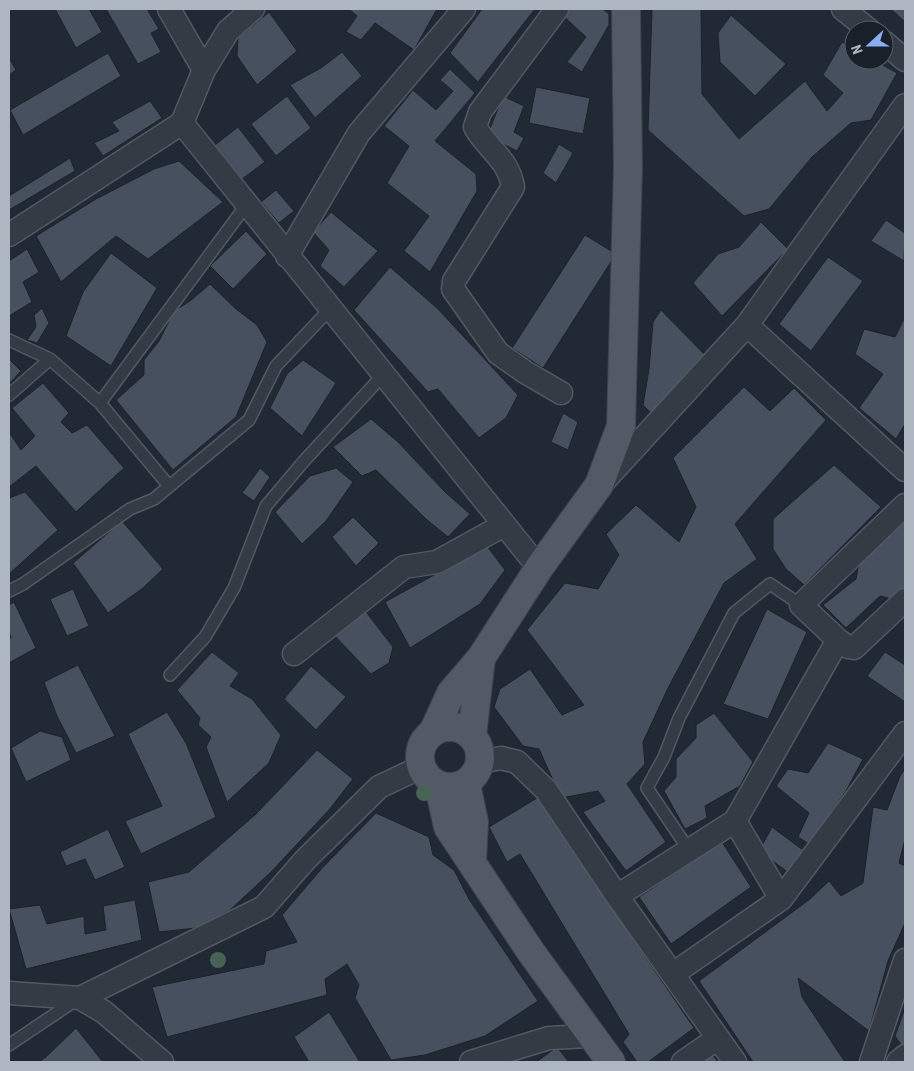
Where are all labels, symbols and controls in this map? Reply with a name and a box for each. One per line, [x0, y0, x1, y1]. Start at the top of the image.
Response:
north arrow [844, 20, 894, 70]
text: N [848, 43, 866, 57]

